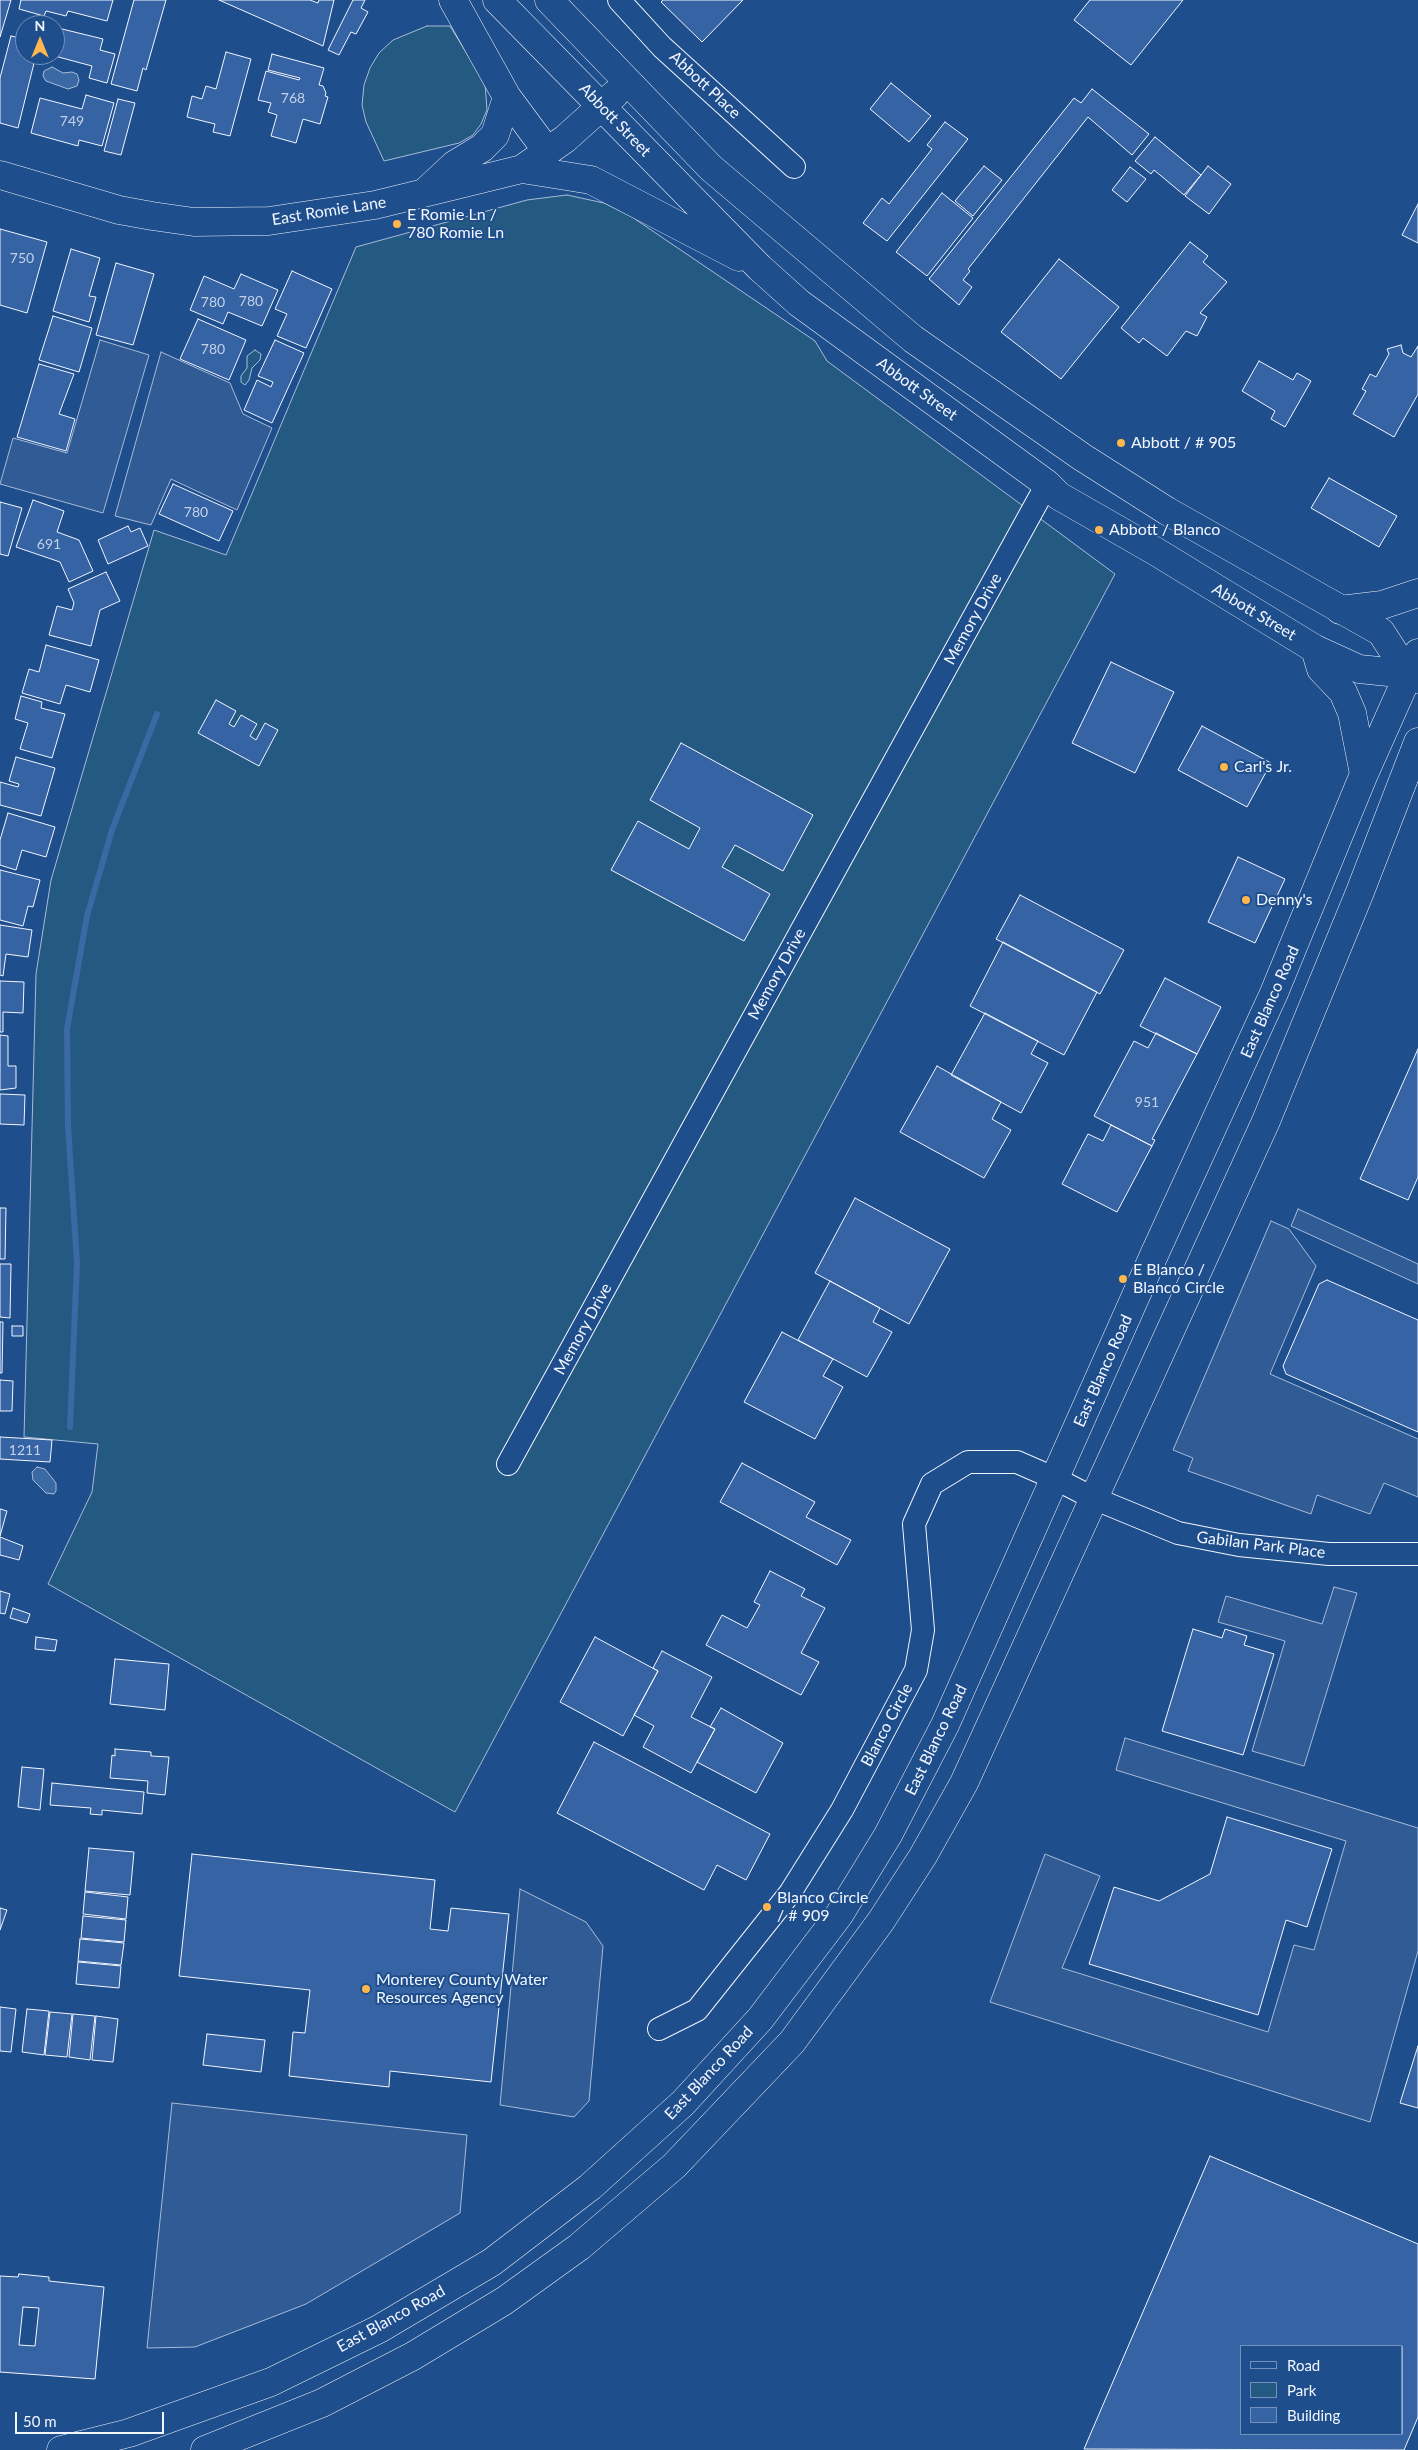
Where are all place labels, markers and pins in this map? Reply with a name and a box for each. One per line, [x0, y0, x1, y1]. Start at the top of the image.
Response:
place label: E Romie Ln / 780 Romie Ln [407, 205, 504, 243]
marker: E Romie Ln / 780 Romie Ln [391, 218, 403, 230]
place label: Abbott / # 905 [1131, 433, 1236, 453]
marker: Abbott / # 905 [1115, 437, 1127, 449]
place label: Abbott / Blanco [1109, 520, 1220, 540]
marker: Abbott / Blanco [1093, 524, 1105, 536]
place label: Carl's Jr. [1234, 757, 1292, 777]
marker: Carl's Jr. [1218, 761, 1230, 773]
place label: Denny's [1256, 890, 1312, 910]
marker: Denny's [1240, 894, 1252, 906]
place label: E Blanco / Blanco Circle [1133, 1260, 1224, 1298]
marker: E Blanco / Blanco Circle [1117, 1273, 1129, 1285]
place label: Blanco Circle / # 909 [777, 1888, 868, 1926]
marker: Blanco Circle / # 909 [761, 1901, 773, 1913]
place label: Monterey County Water Resources Agency [376, 1970, 548, 2008]
marker: Monterey County Water Resources Agency [360, 1983, 372, 1995]

